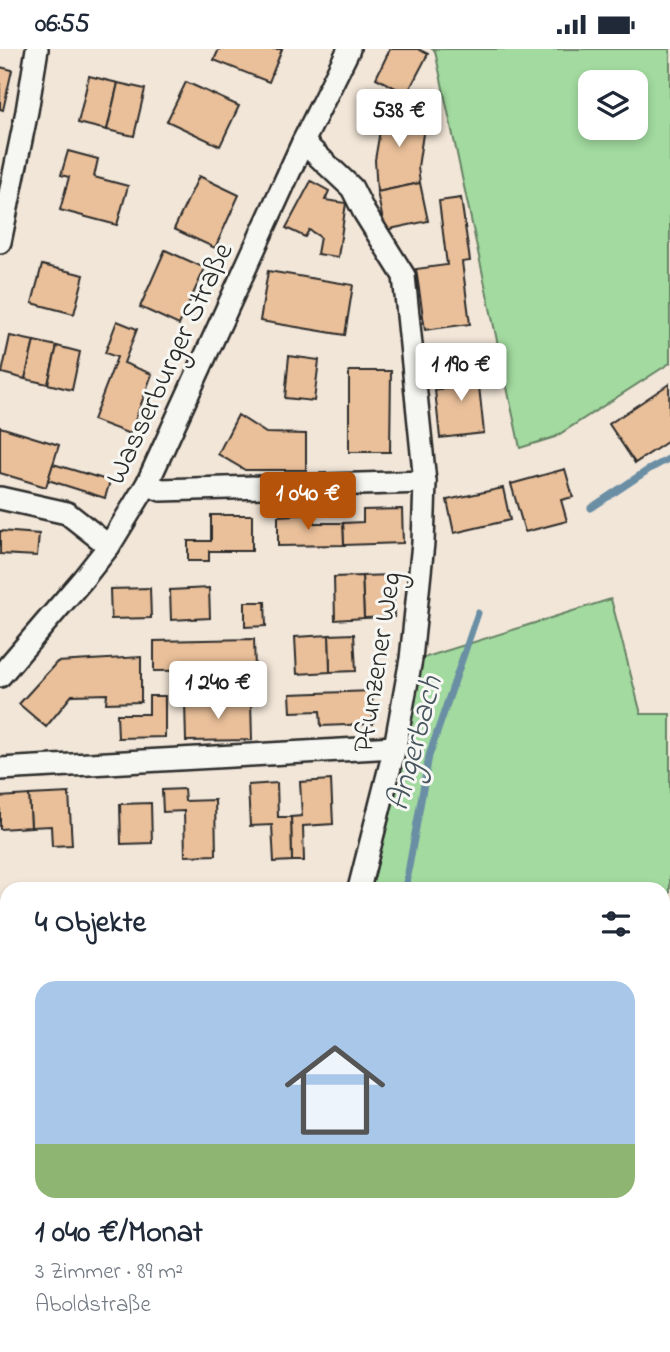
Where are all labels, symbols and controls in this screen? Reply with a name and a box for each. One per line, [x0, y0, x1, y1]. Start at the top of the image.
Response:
text: 06:55 [35, 6, 90, 44]
map controls [578, 70, 648, 140]
button: layers [578, 70, 648, 140]
pin: 538 € [350, 90, 448, 149]
text: 538 € [372, 95, 426, 128]
street label: Wasserburger Straße [95, 235, 246, 493]
pin: 1 190 € [396, 343, 526, 403]
text: 1 190 € [431, 349, 491, 382]
pin: 1 040 € [243, 473, 373, 532]
text: 1 040 € [276, 478, 340, 511]
street label: Pfunzener Weg [343, 569, 415, 756]
pin: 1 240 € [153, 661, 283, 721]
text: 1 240 € [185, 667, 251, 700]
water label: Angerbach [376, 671, 457, 817]
text: 4 Objekte [35, 902, 146, 946]
icon: filters [597, 905, 635, 943]
icon: home [272, 1027, 398, 1153]
text: 1 040 €/Monat [35, 1212, 203, 1256]
text: 3 Zimmer · 89 m² [35, 1256, 183, 1289]
text: Aboldstraße [35, 1289, 151, 1322]

